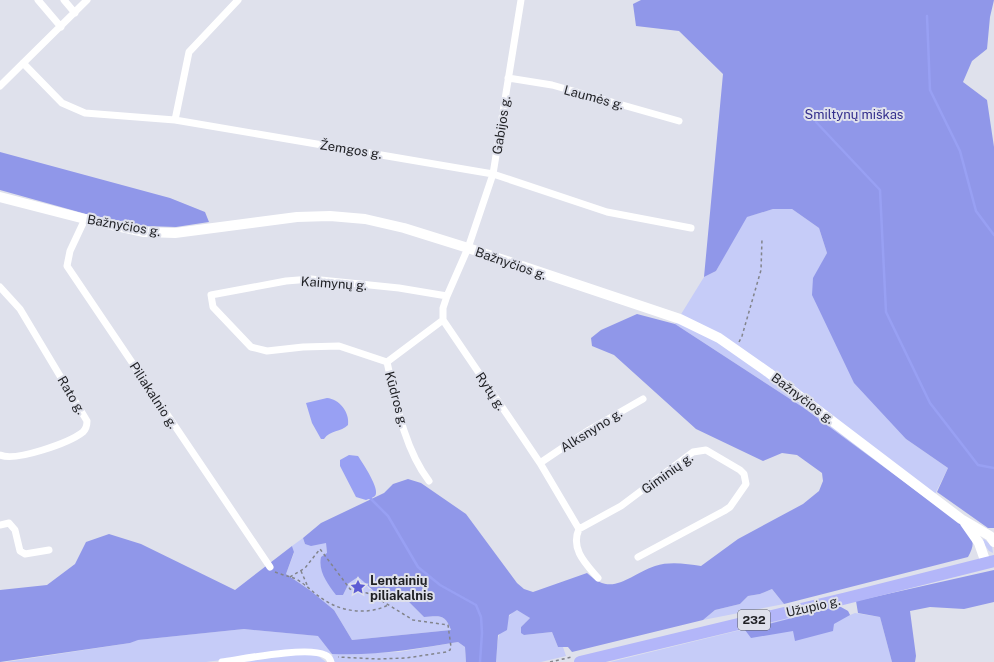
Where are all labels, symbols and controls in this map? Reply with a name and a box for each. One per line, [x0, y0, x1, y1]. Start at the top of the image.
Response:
street label: Laumės g. [562, 82, 626, 113]
street label: Gabijos g. [489, 95, 514, 155]
park label: Smiltynų miškas [805, 107, 903, 122]
street label: Žemgos g. [319, 137, 383, 162]
street label: Bažnyčios g. [86, 212, 162, 239]
street label: Bažnyčios g. [473, 244, 549, 283]
street label: Kaimynų g. [300, 274, 368, 293]
street label: Piliakalnio g. [127, 359, 181, 431]
street label: Rytų g. [472, 369, 509, 413]
street label: Kūdros g. [382, 370, 411, 429]
street label: Bažnyčios g. [768, 370, 837, 427]
street label: Rato g. [54, 373, 89, 417]
street label: Alksnyno g. [558, 405, 625, 455]
street label: Giminių g. [639, 450, 696, 497]
place label: Lentainių piliakalnis [370, 573, 434, 603]
place icon: Lentainių piliakalnis [349, 578, 367, 596]
street label: Užupio g. [784, 593, 842, 620]
road number: 232 [738, 610, 770, 630]

